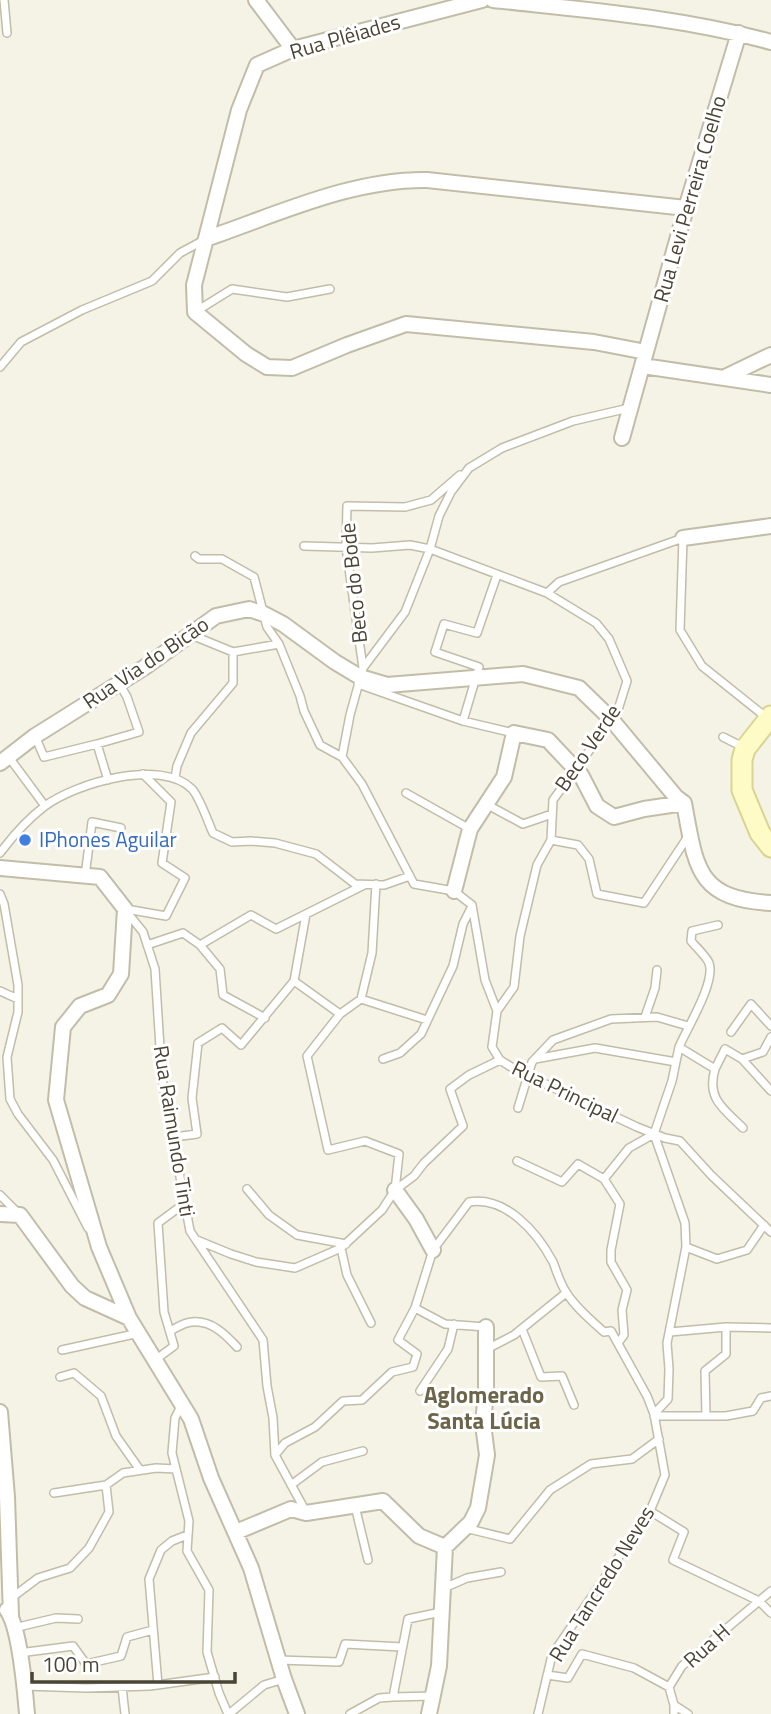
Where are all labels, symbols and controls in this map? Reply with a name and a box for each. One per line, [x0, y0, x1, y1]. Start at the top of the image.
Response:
street label: Rua Plêiades [286, 5, 404, 67]
street label: Rua Levi Perreira Coelho [644, 92, 734, 306]
street label: Beco do Bode [331, 521, 375, 645]
street label: Rua Via do Bicão [76, 608, 215, 716]
street label: Beco Verde [546, 697, 628, 797]
place label: IPhones Aguilar [39, 823, 177, 855]
marker: IPhones Aguilar [17, 832, 33, 848]
street label: Rua Raimundo Tinti [146, 1043, 204, 1219]
street label: Rua Principal [507, 1052, 624, 1131]
district label: Aglomerado Santa Lúcia [424, 1377, 544, 1438]
street label: Rua Tancredo Neves [540, 1499, 662, 1668]
street label: Rua H [676, 1616, 737, 1675]
scale bar [32, 1640, 234, 1684]
text: 100 m [42, 1648, 99, 1680]

